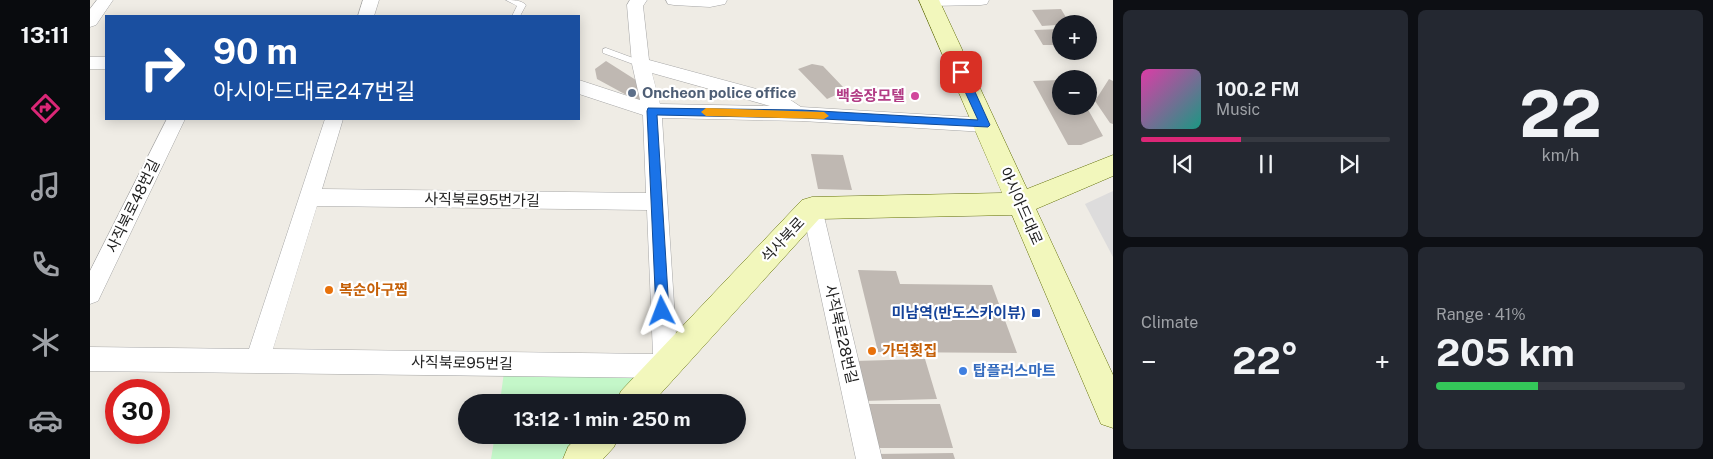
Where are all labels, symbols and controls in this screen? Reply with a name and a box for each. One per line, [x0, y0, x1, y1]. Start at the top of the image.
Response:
map controls [1052, 15, 1097, 115]
button: + [1052, 15, 1097, 60]
text: 13:11 [21, 22, 69, 48]
text: 90 m [213, 31, 298, 72]
icon: right [130, 35, 195, 100]
pin [940, 51, 982, 93]
icon: arrive [947, 58, 975, 86]
button: − [1052, 70, 1097, 115]
text: 22 [1519, 75, 1602, 152]
text: 아시아드대로247번길 [213, 78, 415, 104]
text: 100.2 FM [1216, 78, 1300, 100]
place label: Oncheon police office [642, 84, 796, 101]
marker: Oncheon police office [626, 87, 638, 99]
place label: 백송장모텔 [836, 87, 905, 104]
marker: 백송장모텔 [909, 90, 921, 102]
icon: directions [28, 91, 63, 126]
text: Music [1216, 100, 1260, 119]
text: km/h [1542, 146, 1579, 165]
icon: previous [1169, 150, 1197, 178]
icon: pause [1252, 150, 1280, 178]
icon: next [1335, 150, 1363, 178]
street label: 사직북로48번길 [103, 156, 163, 255]
street label: 아시아드대로 [997, 165, 1046, 247]
icon: music [28, 169, 63, 204]
street label: 사직북로95번가길 [424, 190, 540, 209]
street label: 석사북로 [758, 214, 808, 266]
icon: phone [28, 247, 63, 282]
place label: 복순아구찜 [339, 281, 408, 298]
street label: 사직북로28번길 [822, 283, 861, 385]
marker: 복순아구찜 [323, 284, 335, 296]
position arrow [635, 284, 687, 336]
place label: 미남역(반도스카이뷰) [892, 304, 1026, 321]
text: Range · 41% [1436, 305, 1526, 324]
marker: 미남역(반도스카이뷰) [1030, 307, 1042, 319]
text: Climate [1141, 313, 1198, 332]
icon: climate [28, 325, 63, 360]
text: 205 km [1436, 330, 1575, 375]
text: 22° [1232, 338, 1299, 383]
place label: 가덕횟집 [882, 342, 937, 359]
marker: 가덕횟집 [866, 345, 878, 357]
text: − [1141, 345, 1157, 378]
text: + [1374, 345, 1390, 378]
street label: 사직북로95번길 [411, 353, 513, 372]
place label: 탑플러스마트 [973, 362, 1056, 379]
marker: 탑플러스마트 [957, 365, 969, 377]
speed limit sign: 30 [105, 379, 170, 444]
icon: car [28, 403, 63, 438]
text: 13:12 · 1 min · 250 m [513, 408, 691, 430]

